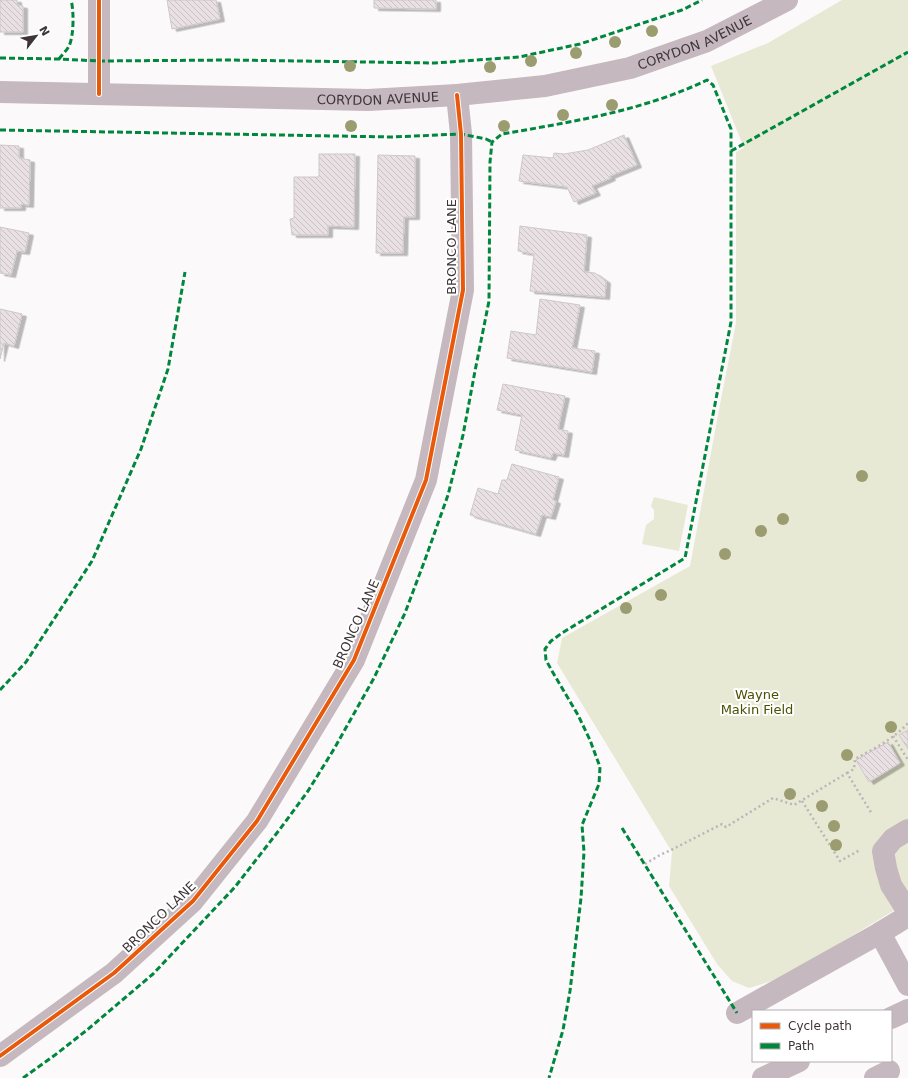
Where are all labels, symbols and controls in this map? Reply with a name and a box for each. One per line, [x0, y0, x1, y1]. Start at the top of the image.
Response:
street label: CORYDON AVENUE [635, 12, 754, 72]
north arrow [16, 16, 56, 56]
text: N [36, 24, 52, 38]
street label: CORYDON AVENUE [317, 89, 439, 108]
street label: BRONCO LANE [444, 199, 459, 295]
street label: BRONCO LANE [330, 577, 382, 671]
park label: Wayne Makin Field [721, 687, 793, 717]
street label: BRONCO LANE [119, 878, 199, 956]
legend [752, 1010, 892, 1062]
text: Cycle path [788, 1019, 852, 1033]
text: Path [788, 1039, 814, 1053]

